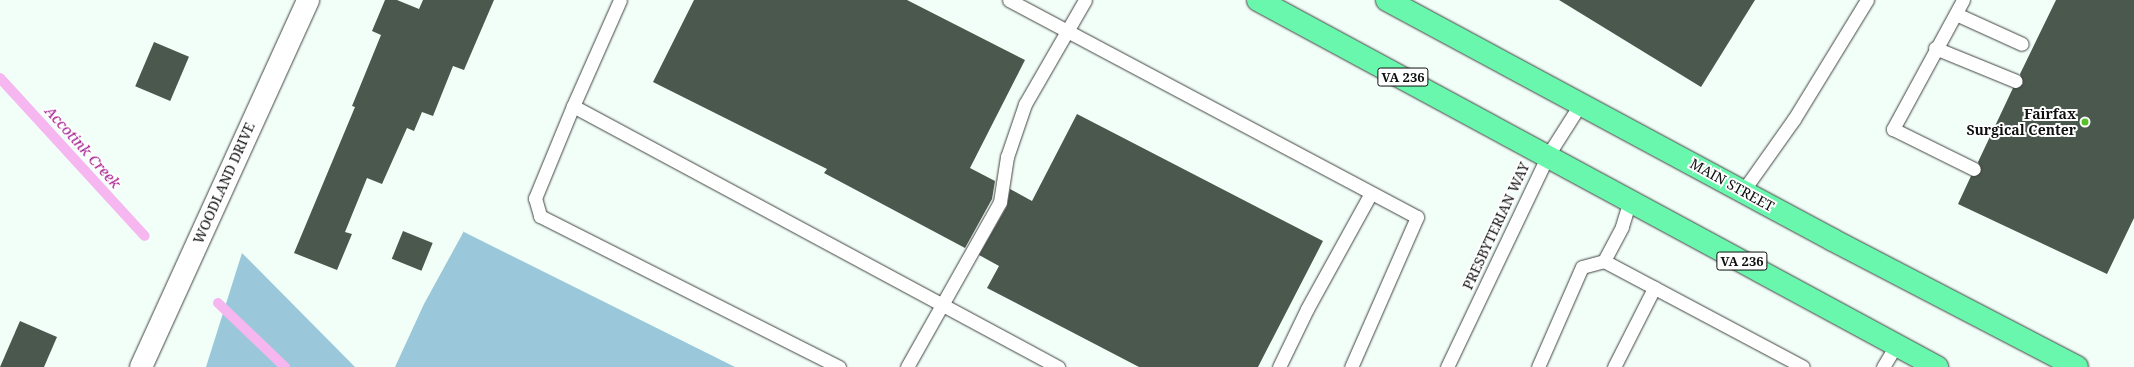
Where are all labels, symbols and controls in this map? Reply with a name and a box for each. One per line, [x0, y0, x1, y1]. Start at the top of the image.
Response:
road number: VA 236 [1377, 66, 1429, 88]
water label: Accotink Creek [41, 102, 125, 192]
place label: Fairfax Surgical Center [1966, 106, 2076, 138]
marker: Fairfax Surgical Center [2079, 116, 2091, 128]
street label: WOODLAND DRIVE [190, 120, 258, 246]
street label: MAIN STREET [1687, 155, 1777, 215]
street label: PRESBYTERIAN WAY [1459, 160, 1533, 292]
road number: VA 236 [1716, 250, 1768, 272]

